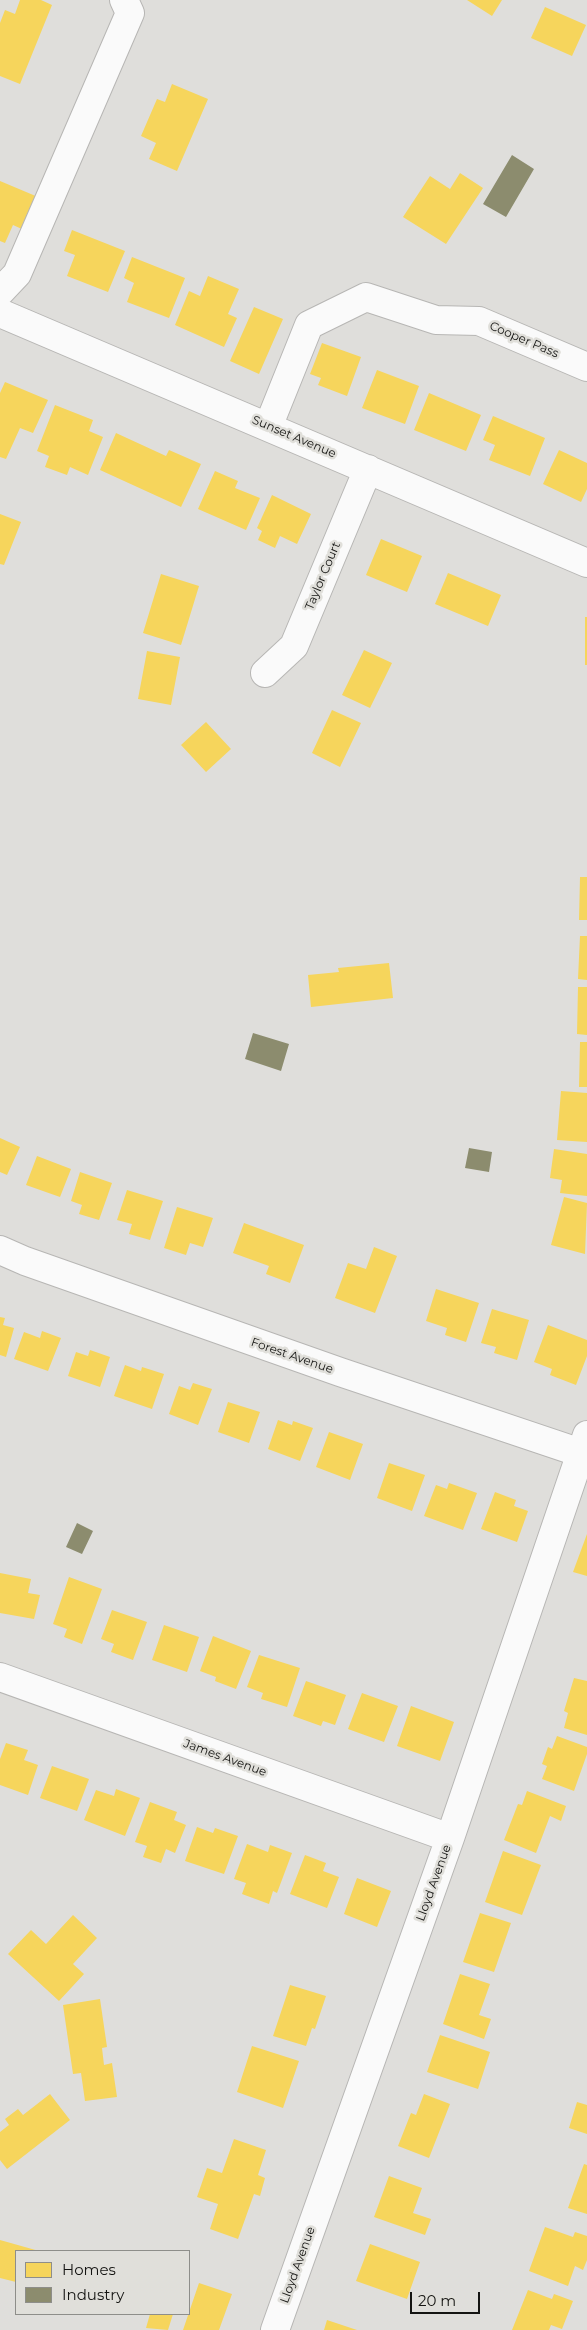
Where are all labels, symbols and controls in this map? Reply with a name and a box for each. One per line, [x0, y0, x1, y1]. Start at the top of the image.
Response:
street label: Cooper Pass [487, 319, 561, 361]
street label: Sunset Avenue [250, 413, 338, 461]
street label: Taylor Court [302, 540, 344, 612]
street label: Forest Avenue [249, 1335, 335, 1377]
street label: James Avenue [181, 1736, 269, 1780]
street label: Lloyd Avenue [413, 1843, 455, 1923]
street label: Lloyd Avenue [277, 2225, 319, 2305]
legend [15, 2250, 190, 2315]
text: Homes [62, 2260, 116, 2279]
scale bar [412, 2282, 482, 2314]
text: Industry [62, 2285, 124, 2304]
text: 20 m [418, 2291, 456, 2310]

